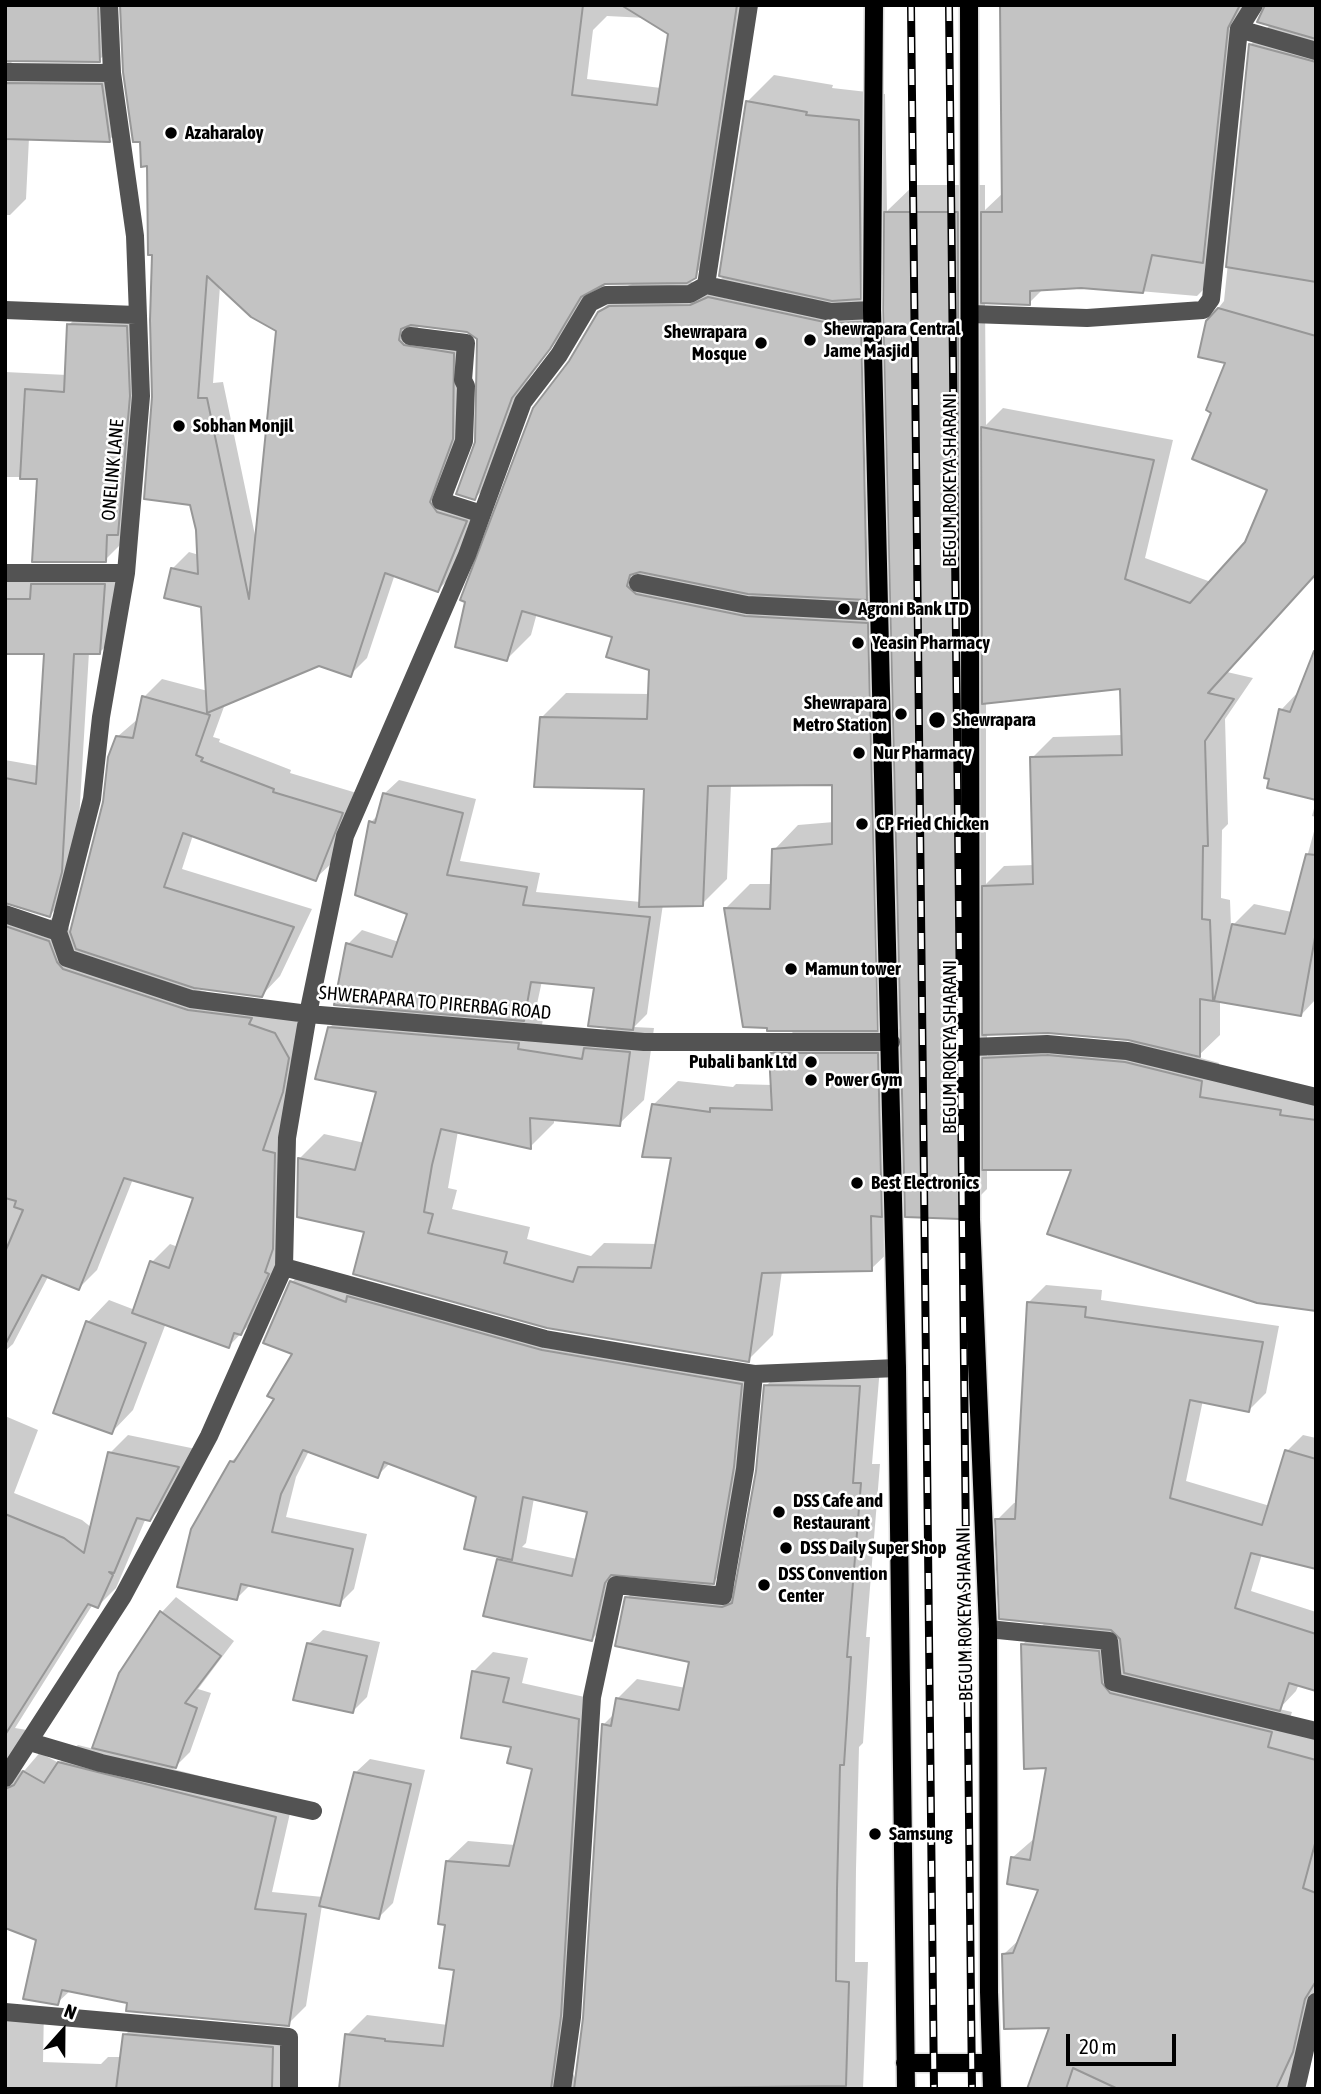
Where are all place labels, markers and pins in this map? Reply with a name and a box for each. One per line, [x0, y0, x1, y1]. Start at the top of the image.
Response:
place label: Azaharaloy [185, 122, 264, 144]
marker: Azaharaloy [163, 125, 179, 141]
place label: Shewrapara Central Jame Masjid [824, 318, 960, 362]
place label: Shewrapara Mosque [664, 321, 747, 365]
marker: Shewrapara Central Jame Masjid [802, 332, 818, 348]
marker: Shewrapara Mosque [753, 335, 769, 351]
place label: Sobhan Monjil [193, 415, 293, 437]
marker: Sobhan Monjil [171, 418, 187, 434]
place label: Agroni Bank LTD [858, 598, 969, 620]
marker: Agroni Bank LTD [836, 601, 852, 617]
place label: Yeasin Pharmacy [872, 632, 990, 654]
marker: Yeasin Pharmacy [850, 635, 866, 651]
place label: Shewrapara Metro Station [793, 692, 887, 736]
marker: Shewrapara Metro Station [893, 706, 909, 722]
place label: Shewrapara [953, 709, 1036, 731]
marker: Shewrapara [927, 710, 947, 730]
place label: Nur Pharmacy [873, 742, 972, 764]
marker: Nur Pharmacy [851, 745, 867, 761]
place label: CP Fried Chicken [876, 813, 989, 835]
marker: CP Fried Chicken [854, 816, 870, 832]
place label: Mamun tower [805, 958, 901, 980]
marker: Mamun tower [783, 961, 799, 977]
place label: Pubali bank Ltd [689, 1051, 797, 1073]
marker: Pubali bank Ltd [803, 1054, 819, 1070]
place label: Power Gym [825, 1069, 902, 1091]
marker: Power Gym [803, 1072, 819, 1088]
place label: Best Electronics [871, 1172, 979, 1194]
marker: Best Electronics [849, 1175, 865, 1191]
place label: DSS Cafe and Restaurant [793, 1490, 883, 1534]
marker: DSS Cafe and Restaurant [771, 1504, 787, 1520]
place label: DSS Daily Super Shop [800, 1537, 946, 1559]
marker: DSS Daily Super Shop [778, 1540, 794, 1556]
place label: DSS Convention Center [778, 1563, 887, 1607]
marker: DSS Convention Center [756, 1577, 772, 1593]
place label: Samsung [889, 1823, 953, 1845]
marker: Samsung [867, 1826, 883, 1842]

